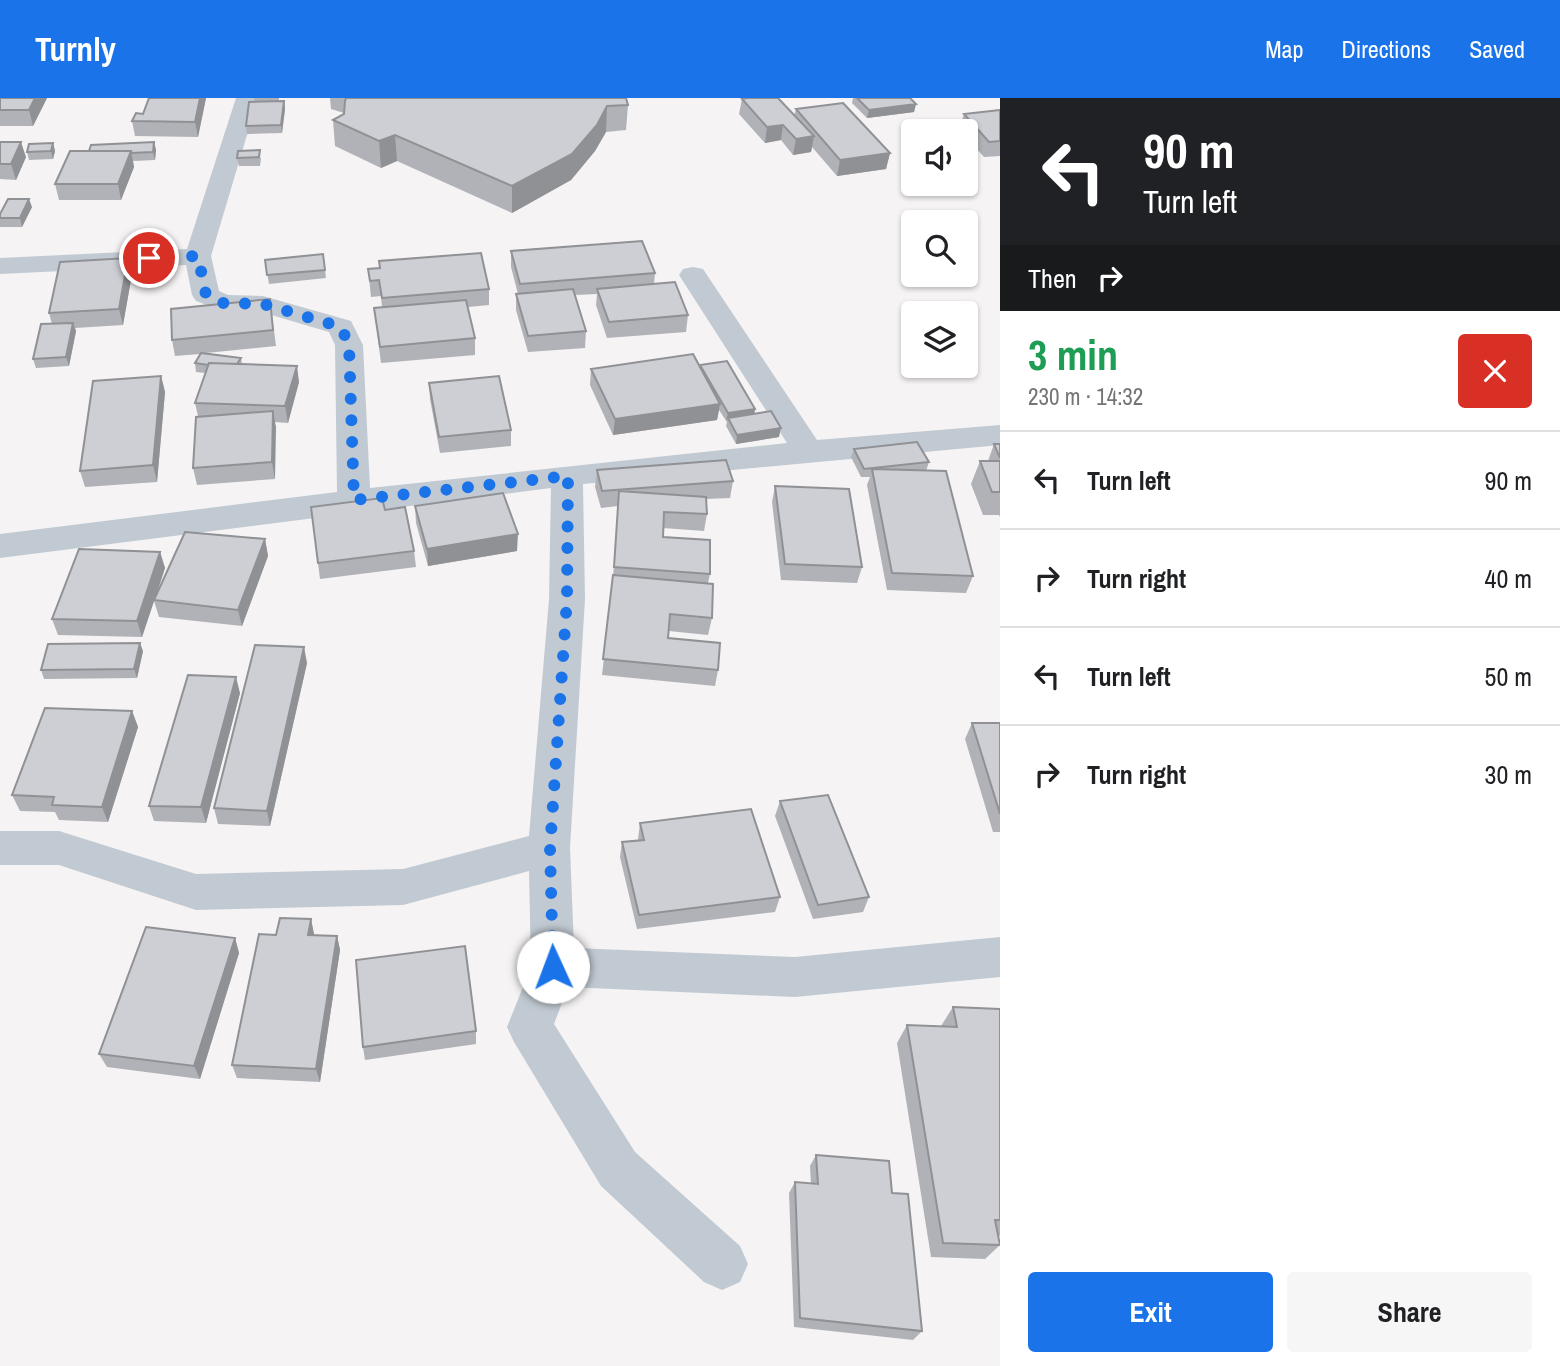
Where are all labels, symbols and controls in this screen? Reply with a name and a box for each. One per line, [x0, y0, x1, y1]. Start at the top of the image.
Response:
text: Turnly [35, 27, 116, 71]
text: Map [1265, 33, 1303, 65]
text: Directions [1341, 33, 1431, 65]
text: Saved [1469, 33, 1525, 65]
text: 90 m [1143, 117, 1235, 183]
map controls [901, 119, 978, 378]
button: sound [901, 119, 978, 196]
icon: left [1028, 126, 1119, 217]
text: Turn left [1143, 180, 1237, 223]
button: search [901, 210, 978, 287]
pin [119, 228, 179, 288]
icon: arrive [130, 239, 168, 277]
icon: right [1091, 259, 1129, 297]
text: Then [1028, 261, 1077, 296]
button: layers [901, 301, 978, 378]
text: 3 min [1028, 327, 1118, 383]
button: close [1458, 334, 1532, 408]
text: 230 m · 14:32 [1028, 381, 1143, 412]
icon: left [1028, 461, 1066, 499]
text: Turn left [1087, 463, 1171, 498]
text: 90 m [1485, 463, 1532, 498]
icon: right [1028, 559, 1066, 597]
text: Turn right [1087, 561, 1186, 596]
text: 40 m [1485, 561, 1532, 596]
icon: left [1028, 657, 1066, 695]
text: Turn left [1087, 659, 1171, 694]
text: 50 m [1485, 659, 1532, 694]
icon: right [1028, 755, 1066, 793]
text: Turn right [1087, 757, 1186, 792]
text: 30 m [1485, 757, 1532, 792]
position arrow [516, 930, 590, 1004]
button: Exit [1028, 1272, 1273, 1352]
button: Share [1287, 1272, 1532, 1352]

